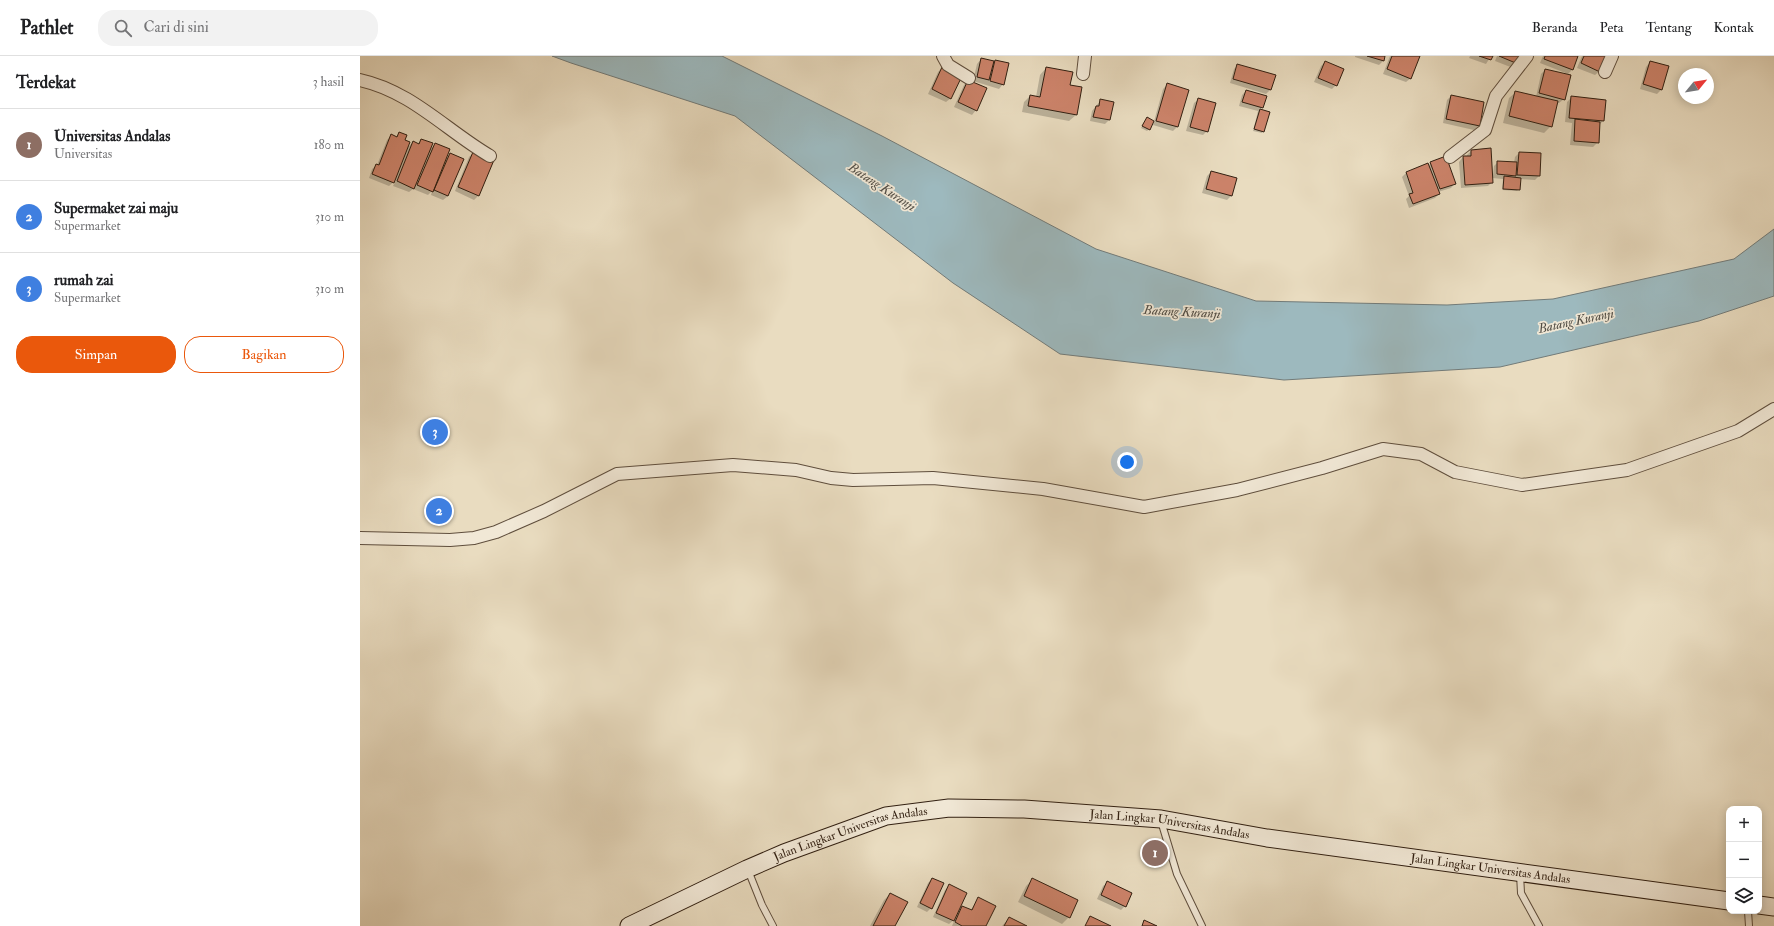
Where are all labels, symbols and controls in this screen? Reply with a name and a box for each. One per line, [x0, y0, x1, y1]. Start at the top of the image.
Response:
search box [98, 10, 378, 46]
text: Pathlet [20, 16, 74, 40]
icon: search [112, 17, 134, 39]
text: Cari di sini [144, 18, 209, 37]
text: Beranda [1532, 19, 1578, 36]
text: Peta [1600, 19, 1624, 36]
text: Tentang [1646, 19, 1692, 36]
text: Kontak [1714, 19, 1754, 36]
north arrow [1678, 68, 1714, 104]
text: Terdekat [16, 72, 76, 93]
text: 3 hasil [313, 74, 344, 90]
text: Universitas Andalas [54, 127, 170, 146]
text: 1 [27, 137, 31, 153]
text: 180 m [314, 137, 344, 153]
text: Universitas [54, 146, 112, 162]
water label: Batang Kuranji [844, 159, 919, 215]
text: Supermaket zai maju [54, 199, 178, 218]
text: 2 [26, 209, 32, 225]
text: 310 m [315, 209, 344, 225]
text: Supermarket [54, 218, 121, 234]
text: rumah zai [54, 271, 114, 290]
text: 3 [27, 281, 32, 297]
text: 310 m [315, 281, 344, 297]
text: Supermarket [54, 290, 121, 306]
water label: Batang Kuranji [1142, 302, 1221, 322]
water label: Batang Kuranji [1536, 305, 1616, 337]
button: Simpan [16, 336, 176, 373]
button: Bagikan [184, 336, 344, 373]
pin: 3 [422, 417, 448, 447]
your location [1117, 452, 1137, 472]
pin: 2 [426, 496, 452, 526]
street label: Jalan Lingkar Universitas Andalas [770, 803, 928, 865]
street label: Jalan Lingkar Universitas Andalas [1088, 806, 1251, 842]
map controls [1726, 806, 1762, 914]
button: + [1726, 806, 1762, 842]
pin: 1 [1142, 838, 1168, 868]
button: − [1726, 842, 1762, 878]
street label: Jalan Lingkar Universitas Andalas [1409, 850, 1571, 887]
button: layers [1726, 878, 1762, 914]

